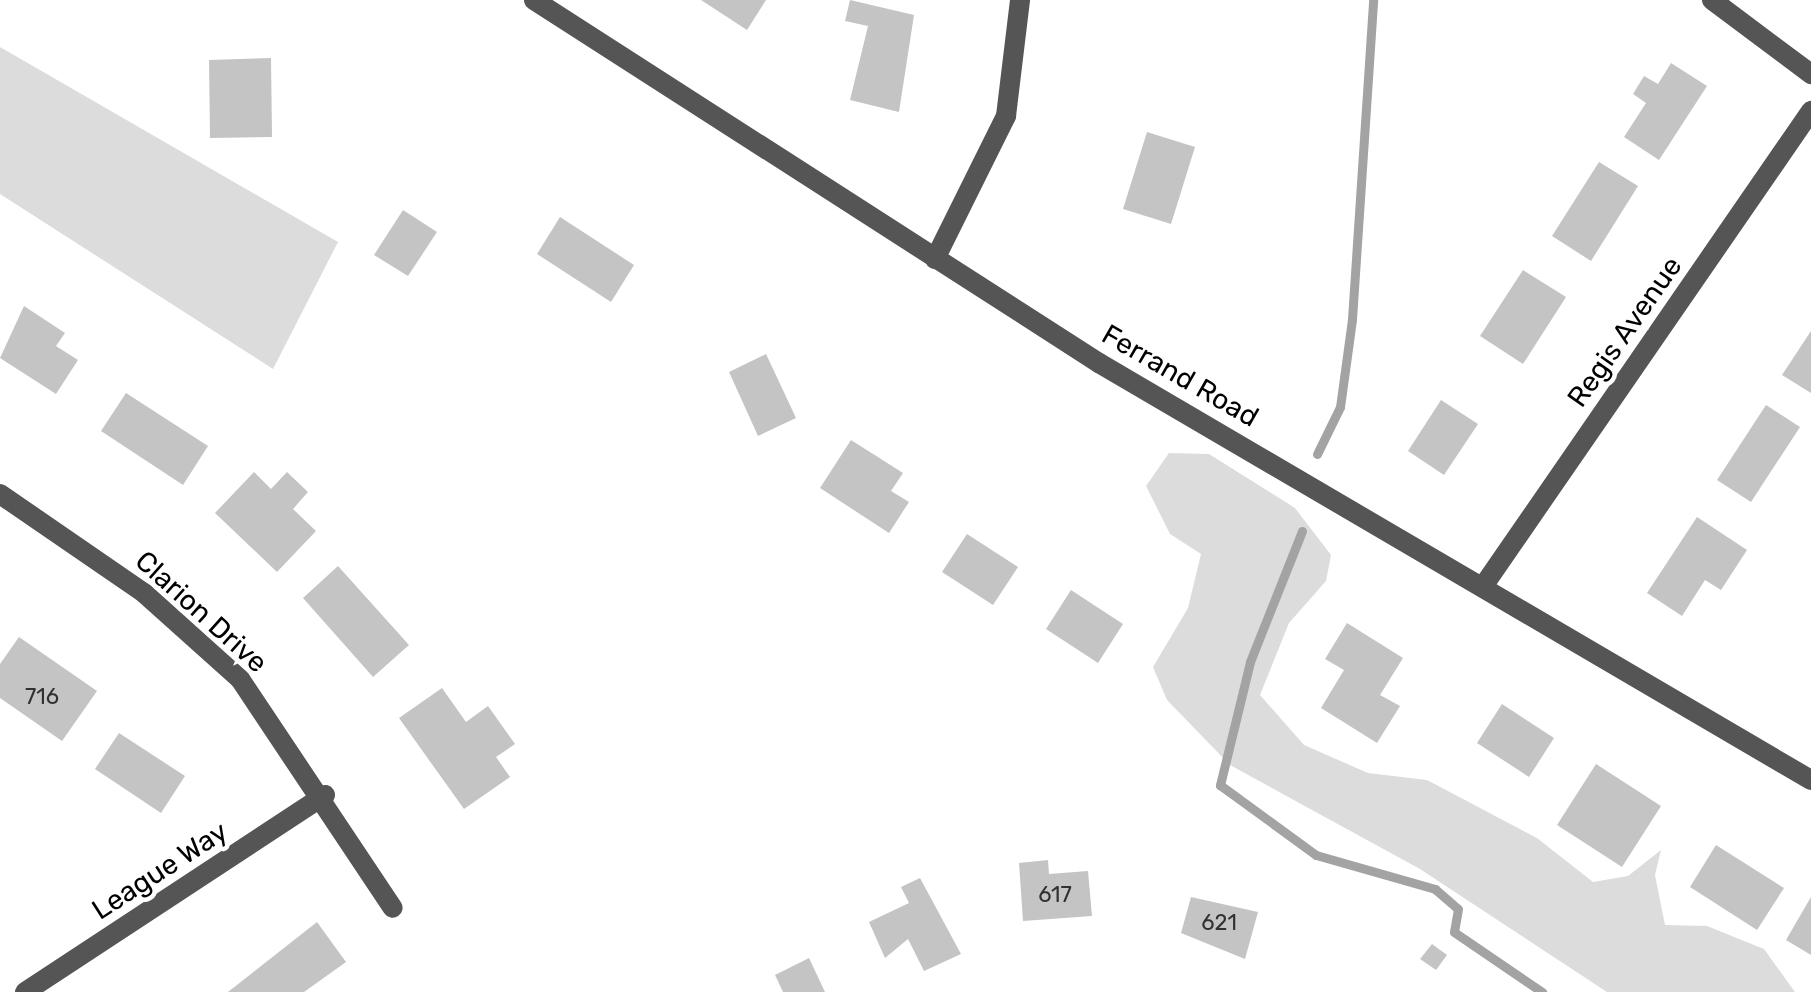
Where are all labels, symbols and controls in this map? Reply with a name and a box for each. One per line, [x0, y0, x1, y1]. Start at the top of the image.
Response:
street label: Regis Avenue [1561, 250, 1689, 414]
street label: Ferrand Road [1096, 318, 1264, 434]
street label: Clarion Drive [128, 544, 274, 680]
house number: 716 [25, 684, 59, 710]
street label: League Way [86, 815, 234, 927]
house number: 617 [1038, 882, 1072, 908]
house number: 621 [1201, 910, 1237, 936]

